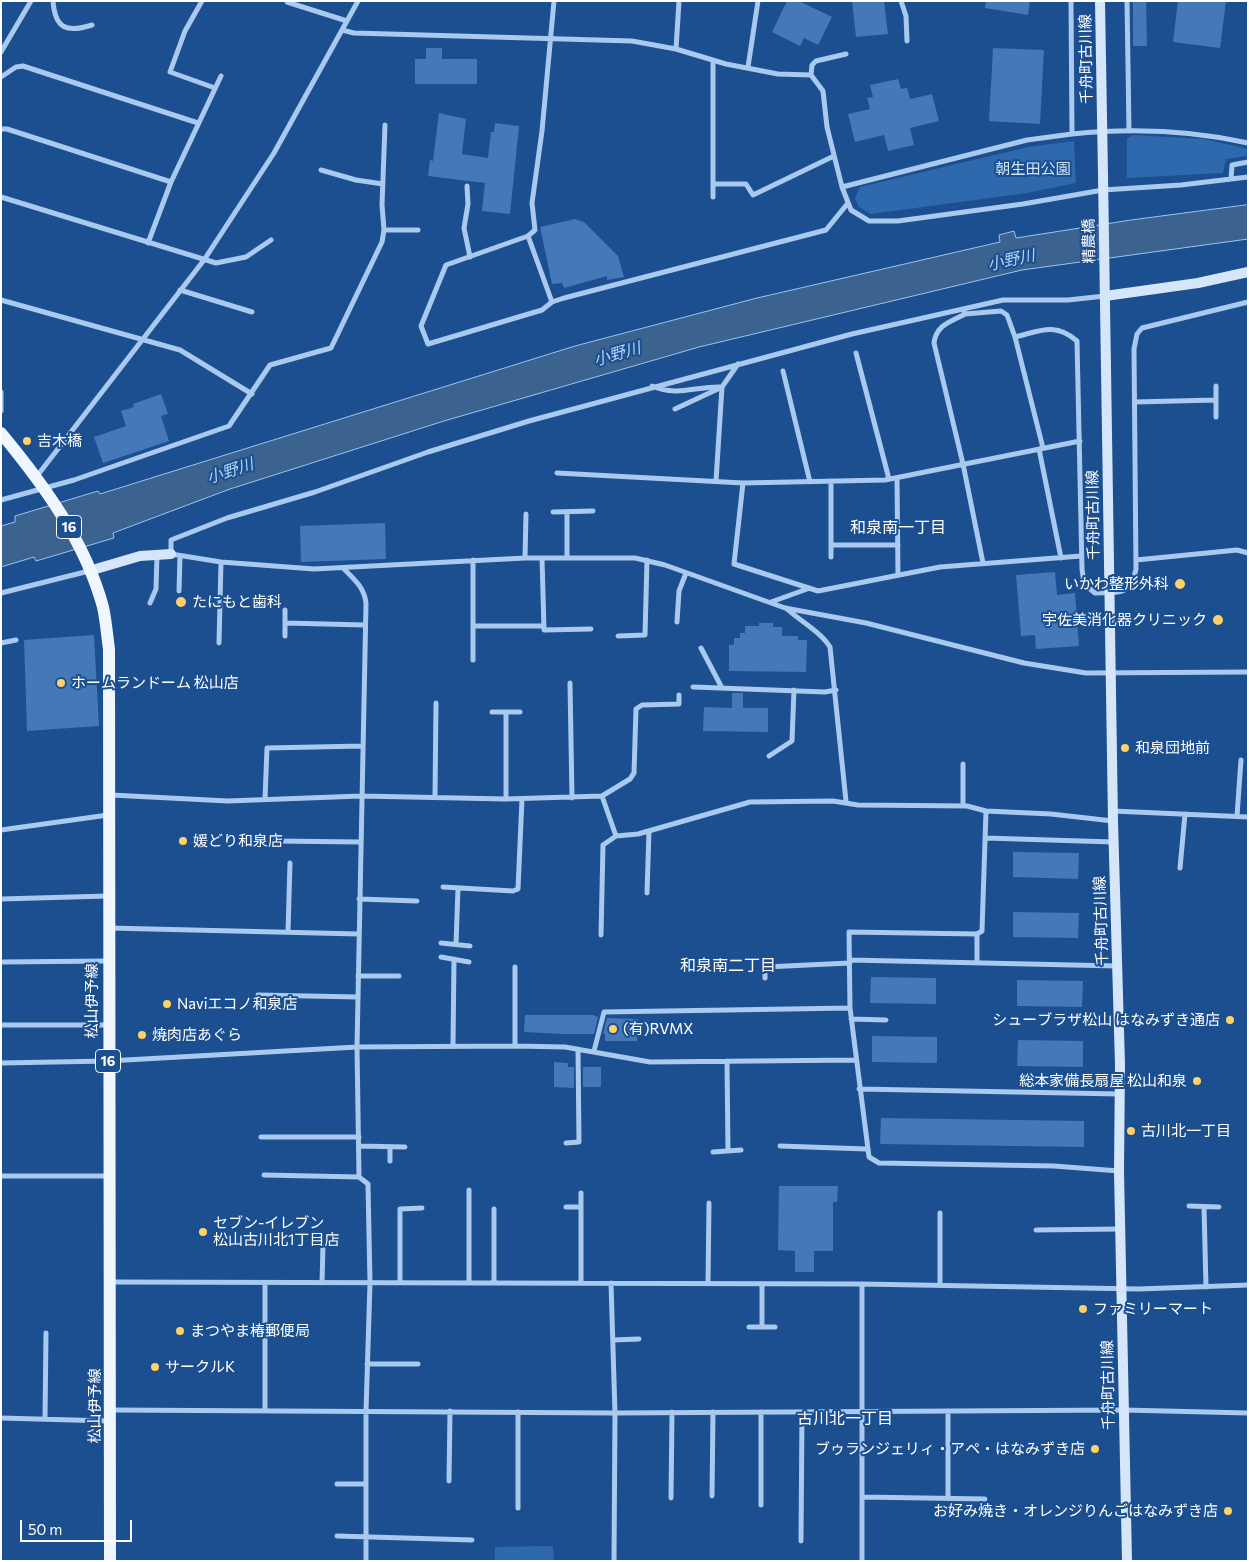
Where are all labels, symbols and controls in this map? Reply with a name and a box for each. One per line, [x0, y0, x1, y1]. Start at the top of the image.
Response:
street label: 千舟町古川線 [1076, 14, 1096, 104]
park label: 朝生田公園 [996, 160, 1070, 178]
street label: 精農橋 [1080, 218, 1098, 264]
water label: 小野川 [986, 246, 1036, 274]
water label: 小野川 [591, 338, 643, 370]
place label: 吉木橋 [37, 432, 82, 450]
marker: 吉木橋 [21, 435, 33, 447]
water label: 小野川 [204, 454, 256, 488]
street label: 千舟町古川線 [1083, 470, 1103, 560]
road number: 16 [56, 516, 82, 538]
district label: 和泉南一丁目 [850, 518, 946, 538]
place label: いかわ整形外科 [1064, 575, 1169, 593]
marker: いかわ整形外科 [1173, 577, 1187, 591]
place label: たにもと歯科 [192, 593, 282, 611]
marker: たにもと歯科 [174, 595, 188, 609]
place label: 宇佐美消化器クリニック [1042, 611, 1207, 629]
marker: 宇佐美消化器クリニック [1211, 613, 1225, 627]
place label: ホームランドーム 松山店 [71, 674, 239, 692]
marker: ホームランドーム 松山店 [55, 677, 67, 689]
place label: 和泉団地前 [1135, 739, 1210, 757]
marker: 和泉団地前 [1119, 742, 1131, 754]
place label: 媛どり和泉店 [193, 832, 283, 850]
marker: 媛どり和泉店 [177, 835, 189, 847]
street label: 千舟町古川線 [1090, 876, 1112, 966]
district label: 和泉南二丁目 [680, 956, 776, 976]
street label: 松山伊予線 [83, 964, 101, 1038]
place label: Naviエコノ和泉店 [177, 995, 298, 1013]
marker: Naviエコノ和泉店 [161, 998, 173, 1010]
place label: シューブラザ松山 はなみずき通店 [992, 1011, 1220, 1029]
marker: シューブラザ松山 はなみずき通店 [1224, 1014, 1236, 1026]
place label: (有)RVMX [623, 1020, 694, 1038]
marker: (有)RVMX [607, 1023, 619, 1035]
place label: 焼肉店あぐら [152, 1026, 242, 1044]
marker: 焼肉店あぐら [136, 1029, 148, 1041]
road number: 16 [96, 1050, 120, 1072]
place label: 総本家備長扇屋 松山和泉 [1019, 1072, 1187, 1090]
marker: 総本家備長扇屋 松山和泉 [1191, 1075, 1203, 1087]
place label: 古川北一丁目 [1141, 1122, 1231, 1140]
marker: 古川北一丁目 [1125, 1125, 1137, 1137]
place label: セブン-イレブン 松山古川北1丁目店 [213, 1214, 339, 1249]
marker: セブン-イレブン 松山古川北1丁目店 [197, 1226, 209, 1238]
place label: ファミリーマート [1093, 1300, 1213, 1318]
marker: ファミリーマート [1077, 1303, 1089, 1315]
place label: まつやま椿郵便局 [190, 1322, 310, 1340]
marker: まつやま椿郵便局 [174, 1325, 186, 1337]
street label: 千舟町古川線 [1098, 1340, 1118, 1430]
place label: サークルK [165, 1358, 235, 1376]
marker: サークルK [149, 1361, 161, 1373]
street label: 松山伊予線 [86, 1369, 104, 1443]
district label: 古川北一丁目 [797, 1409, 893, 1429]
place label: ブゥランジェリィ・アペ・はなみずき店 [815, 1440, 1085, 1458]
marker: ブゥランジェリィ・アペ・はなみずき店 [1089, 1443, 1101, 1455]
place label: お好み焼き・オレンジりんごはなみずき店 [933, 1502, 1218, 1520]
marker: お好み焼き・オレンジりんごはなみずき店 [1222, 1505, 1234, 1517]
scale bar [22, 1510, 135, 1542]
text: 50 m [28, 1520, 62, 1538]

